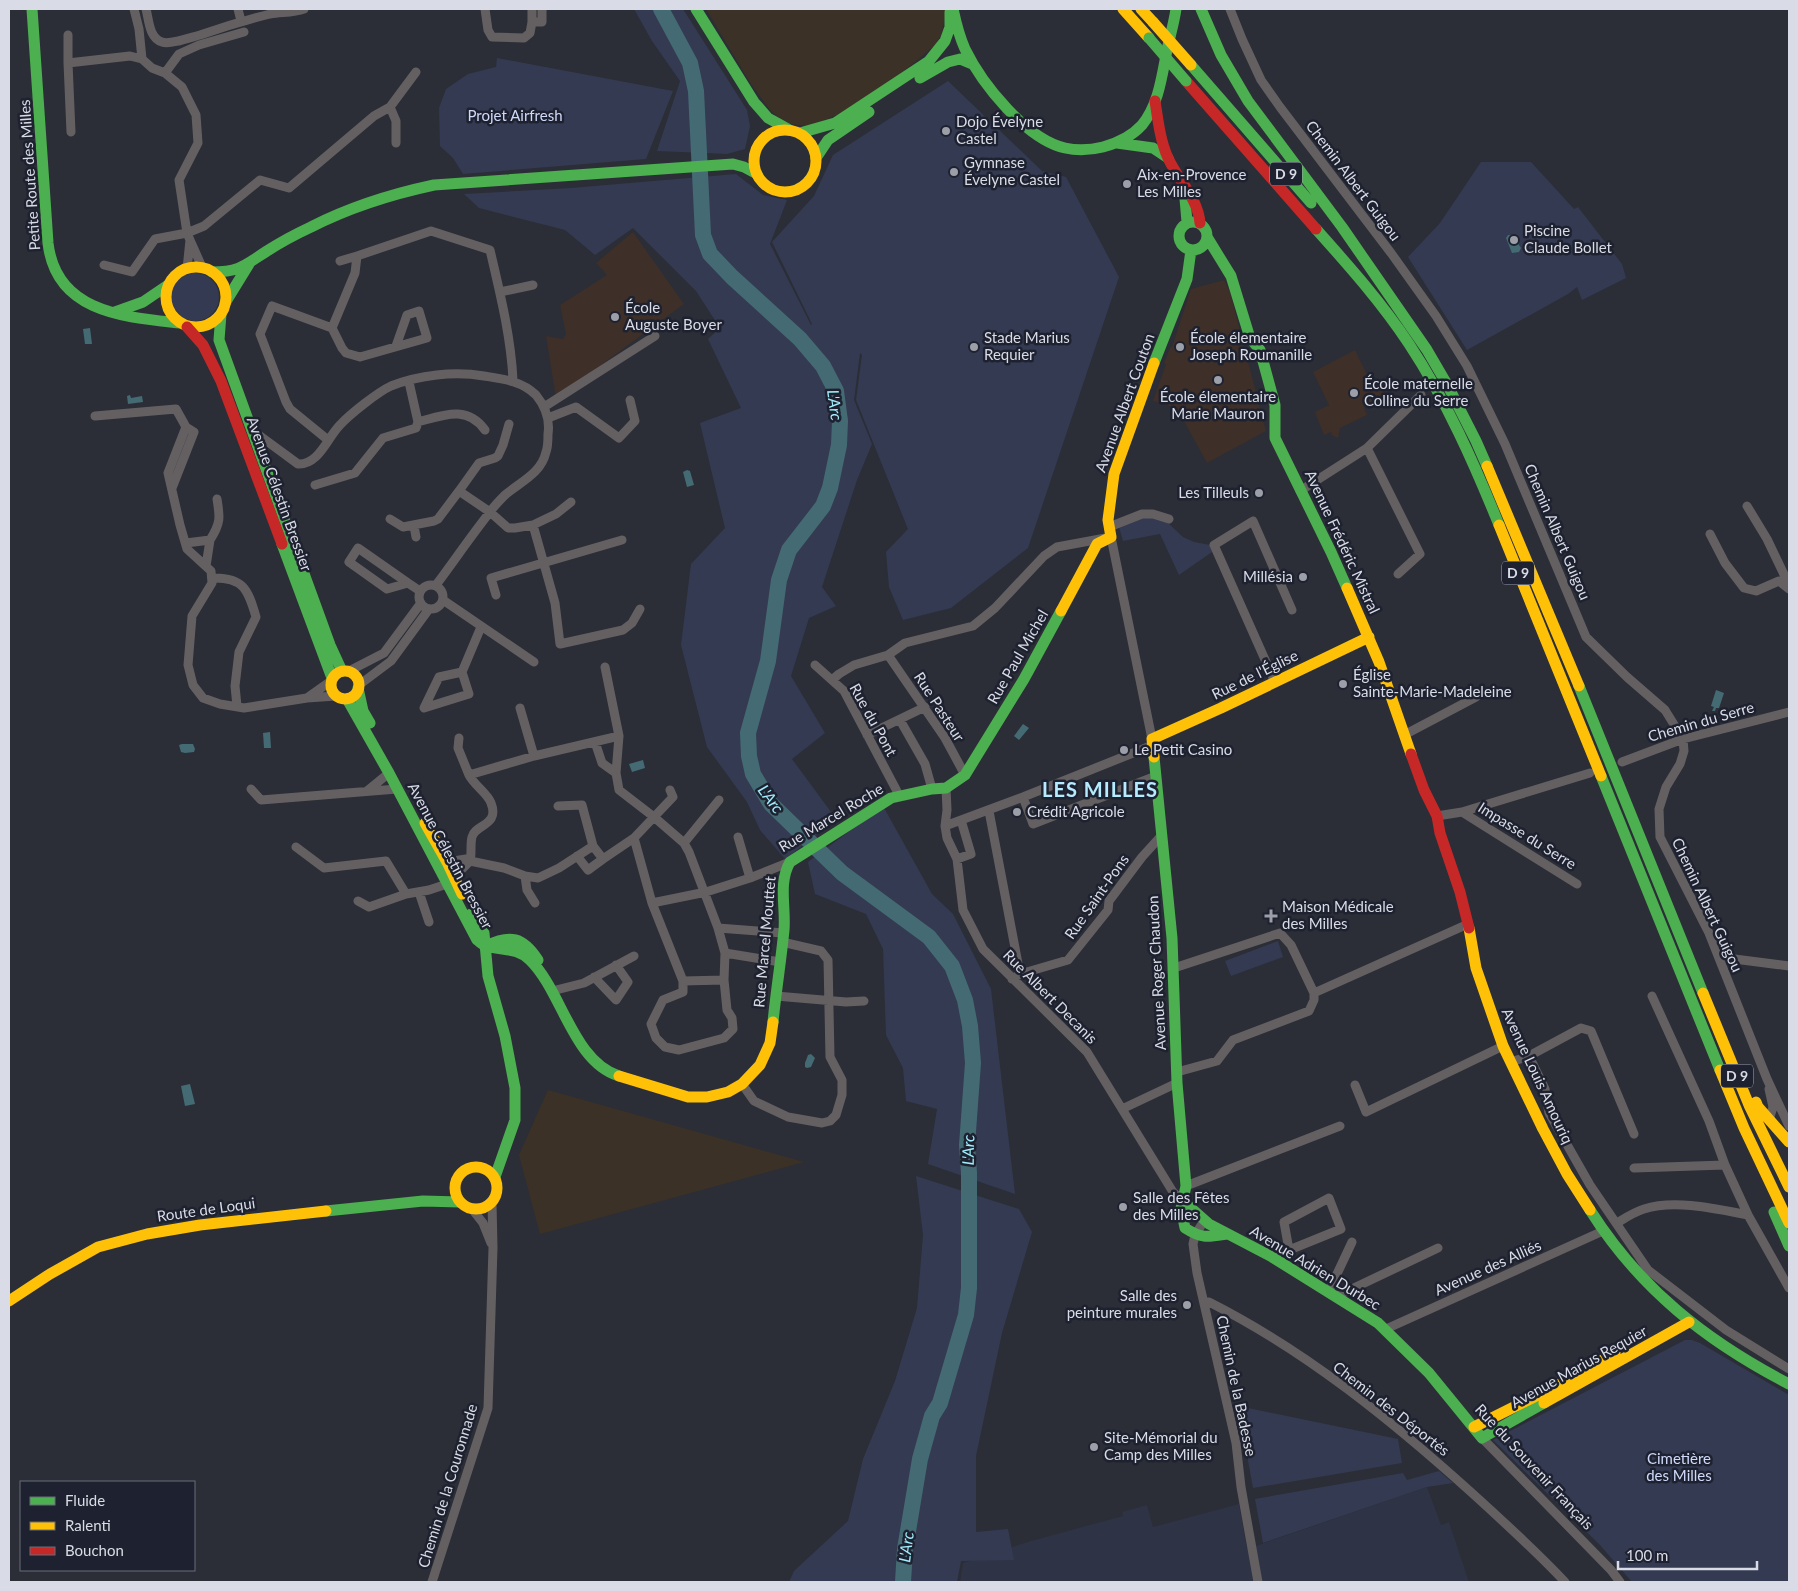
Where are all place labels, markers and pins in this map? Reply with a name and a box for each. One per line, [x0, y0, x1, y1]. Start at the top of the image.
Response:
place label: Dojo Évelyne Castel [956, 112, 1043, 147]
marker: Dojo Évelyne Castel [940, 125, 952, 137]
place label: Gymnase Évelyne Castel [964, 153, 1060, 188]
place label: Aix-en-Provence Les Milles [1137, 165, 1247, 200]
marker: Gymnase Évelyne Castel [948, 166, 960, 178]
marker: Aix-en-Provence Les Milles [1121, 178, 1133, 190]
place label: Piscine Claude Bollet [1524, 221, 1613, 256]
marker: Piscine Claude Bollet [1508, 234, 1520, 246]
place label: École Auguste Boyer [625, 298, 722, 333]
marker: École Auguste Boyer [609, 311, 621, 323]
place label: Stade Marius Requier [984, 328, 1070, 363]
place label: École élementaire Joseph Roumanille [1190, 328, 1312, 363]
marker: Stade Marius Requier [968, 341, 980, 353]
marker: École élementaire Joseph Roumanille [1174, 341, 1186, 353]
marker: École élementaire Marie Mauron [1212, 374, 1224, 386]
place label: École maternelle Colline du Serre [1364, 374, 1473, 409]
place label: École élementaire Marie Mauron [1160, 387, 1276, 422]
marker: École maternelle Colline du Serre [1348, 387, 1360, 399]
place label: Les Tilleuls [1178, 483, 1249, 501]
marker: Les Tilleuls [1253, 487, 1265, 499]
place label: Millésia [1243, 567, 1293, 585]
marker: Millésia [1297, 571, 1309, 583]
place label: Église Sainte-Marie-Madeleine [1353, 665, 1512, 700]
marker: Église Sainte-Marie-Madeleine [1337, 678, 1349, 690]
place label: Le Petit Casino [1134, 740, 1232, 758]
marker: Le Petit Casino [1118, 744, 1130, 756]
place label: Crédit Agricole [1027, 802, 1125, 820]
marker: Crédit Agricole [1011, 806, 1023, 818]
place label: Maison Médicale des Milles [1282, 897, 1394, 932]
marker: Maison Médicale des Milles [1264, 909, 1278, 923]
place label: Salle des Fêtes des Milles [1133, 1188, 1229, 1223]
marker: Salle des Fêtes des Milles [1117, 1201, 1129, 1213]
place label: Salle des peinture murales [1067, 1286, 1177, 1321]
marker: Salle des peinture murales [1181, 1299, 1193, 1311]
place label: Site-Mémorial du Camp des Milles [1104, 1428, 1218, 1463]
marker: Site-Mémorial du Camp des Milles [1088, 1441, 1100, 1453]

